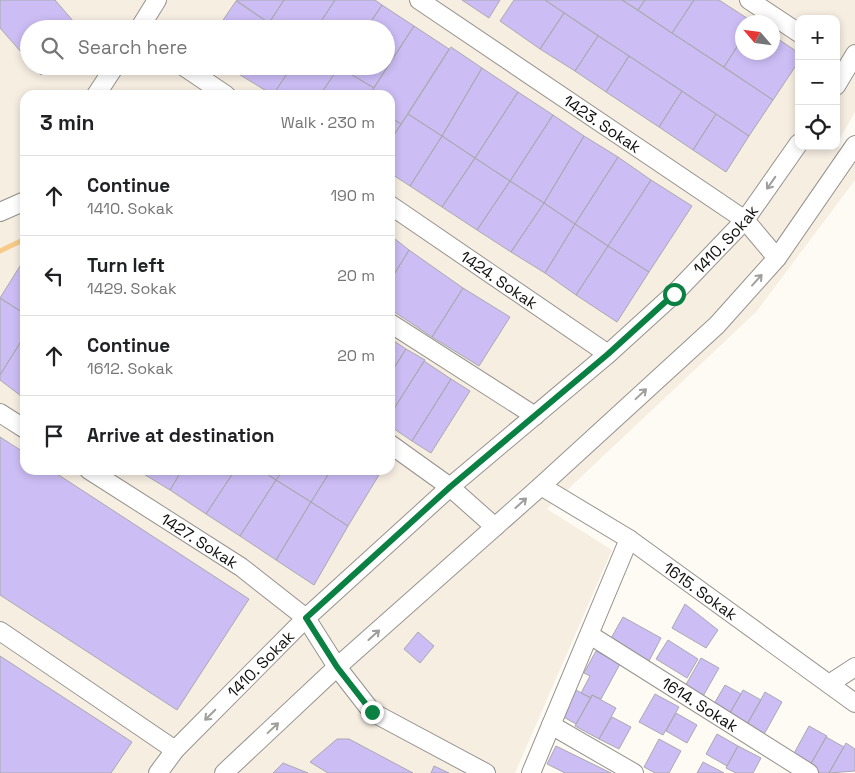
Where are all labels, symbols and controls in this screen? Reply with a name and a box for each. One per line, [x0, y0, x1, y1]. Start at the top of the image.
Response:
north arrow [735, 15, 780, 60]
map controls [795, 15, 840, 150]
button: + [795, 15, 840, 60]
search box [20, 20, 395, 75]
icon: search [38, 34, 66, 62]
text: Search here [78, 35, 188, 60]
button: − [795, 60, 840, 105]
street label: 1423. Sokak [559, 90, 646, 158]
button: locate [795, 105, 840, 150]
text: 3 min [40, 109, 95, 136]
text: Walk · 230 m [281, 112, 375, 133]
text: Continue [87, 173, 170, 198]
one-way arrow [766, 176, 776, 190]
icon: ahead [40, 182, 68, 210]
text: 190 m [330, 185, 375, 206]
text: 1410. Sokak [87, 198, 174, 219]
street label: 1410. Sokak [688, 201, 763, 278]
street label: 1424. Sokak [456, 246, 542, 314]
text: Turn left [87, 253, 165, 278]
icon: left [40, 262, 68, 290]
text: 20 m [337, 265, 375, 286]
one-way arrow [751, 274, 763, 287]
text: 1429. Sokak [87, 278, 177, 299]
route start [663, 283, 686, 306]
text: Continue [87, 333, 170, 358]
icon: ahead [40, 342, 68, 370]
text: 20 m [337, 345, 375, 366]
text: 1612. Sokak [87, 358, 173, 379]
one-way arrow [635, 388, 648, 400]
icon: arrive [40, 422, 68, 450]
text: Arrive at destination [87, 423, 275, 448]
one-way arrow [515, 498, 528, 509]
street label: 1427. Sokak [157, 508, 242, 573]
street label: 1615. Sokak [659, 557, 742, 625]
street label: 1410. Sokak [223, 625, 299, 702]
one-way arrow [367, 629, 380, 640]
street label: 1614. Sokak [658, 672, 743, 737]
route end [361, 701, 384, 724]
one-way arrow [204, 708, 216, 721]
one-way arrow [266, 722, 279, 734]

